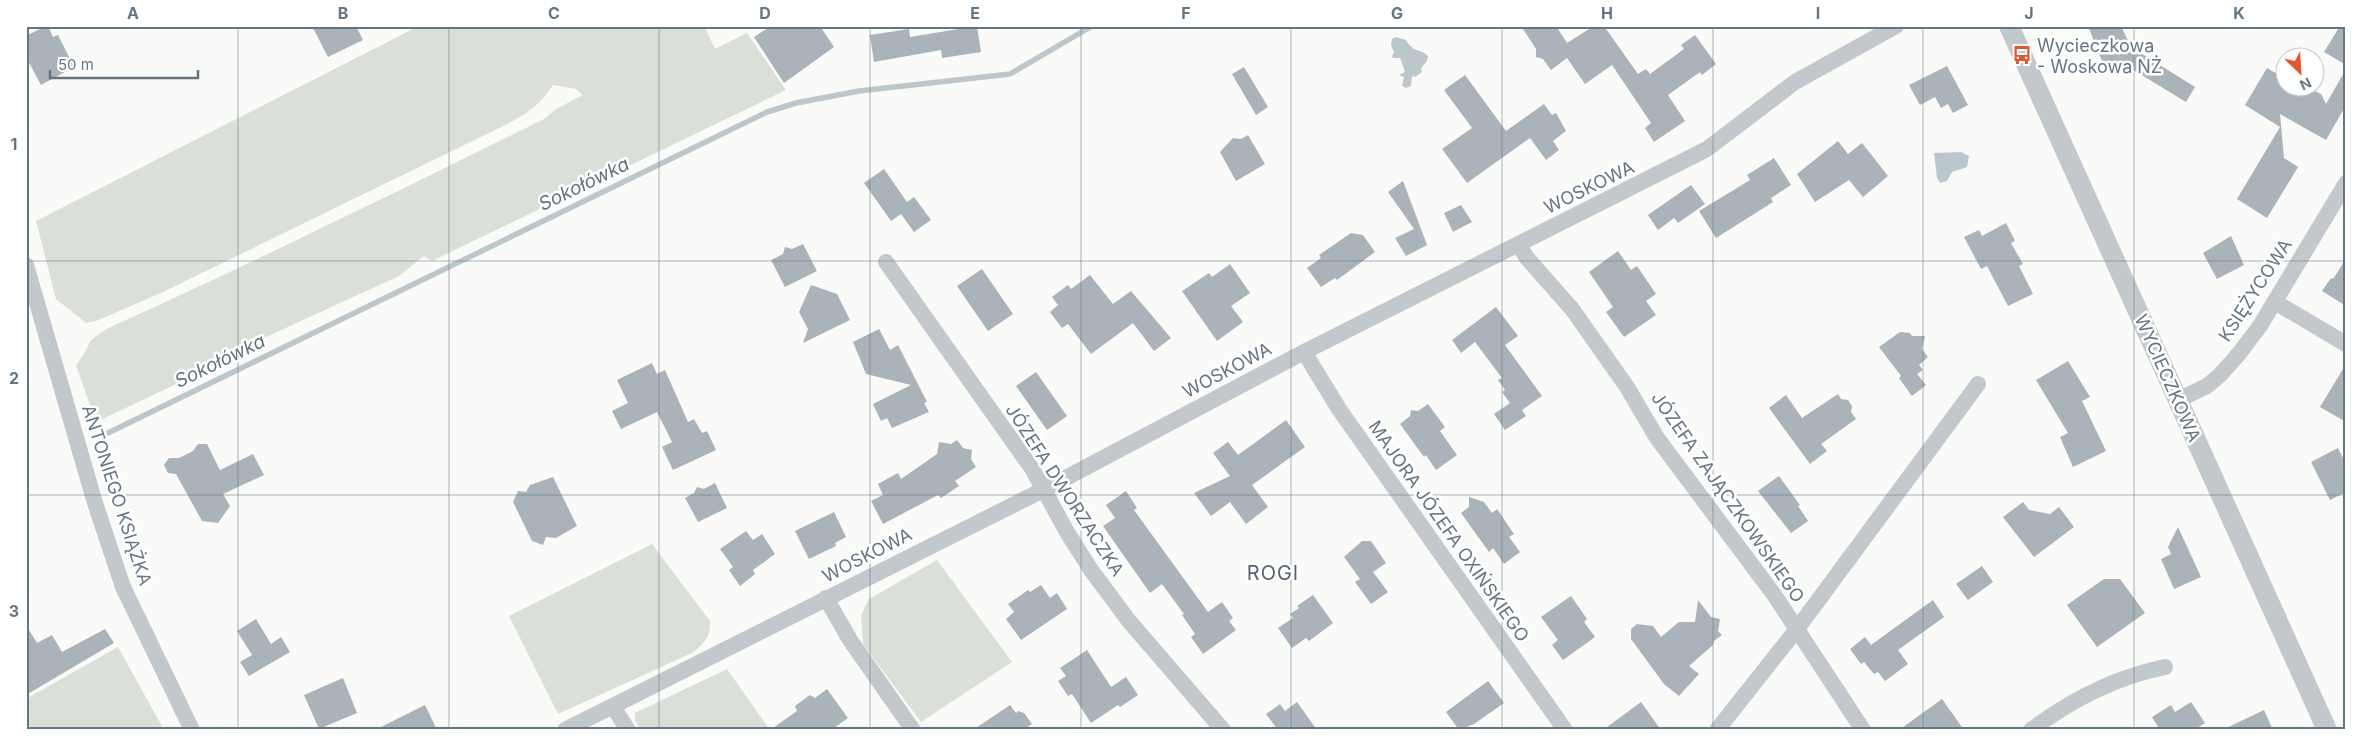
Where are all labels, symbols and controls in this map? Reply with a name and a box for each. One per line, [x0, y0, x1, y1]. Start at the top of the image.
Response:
text: A [127, 3, 139, 23]
text: B [338, 3, 348, 23]
text: C [548, 3, 560, 23]
text: D [759, 3, 771, 23]
text: E [970, 3, 980, 23]
text: F [1181, 3, 1191, 23]
text: G [1391, 3, 1403, 23]
text: H [1601, 3, 1613, 23]
text: I [1816, 3, 1820, 23]
text: J [2024, 3, 2034, 23]
text: K [2233, 3, 2245, 23]
place label: Wycieczkowa - Woskowa NŻ [2037, 35, 2162, 77]
bus stop icon: Wycieczkowa - Woskowa NŻ [2011, 44, 2033, 66]
scale bar [50, 48, 198, 80]
north arrow [2274, 48, 2324, 98]
text: 50 m [58, 55, 94, 74]
text: N [2297, 74, 2314, 94]
text: 1 [11, 134, 17, 154]
water label: Sokołówka [535, 152, 633, 216]
street label: WOSKOWA [1541, 156, 1637, 218]
street label: KSIĘŻYCOWA [2213, 234, 2296, 345]
street label: WYCIECZKOWA [2131, 311, 2205, 445]
water label: Sokołówka [171, 329, 269, 393]
street label: WOSKOWA [1179, 338, 1275, 402]
text: 2 [9, 368, 19, 388]
street label: JÓZEFA ZAJĄCZKOWSKIEGO [1647, 387, 1810, 606]
street label: JÓZEFA DWORZACZKA [1002, 400, 1129, 580]
street label: ANTONIEGO KSIĄŻKA [78, 402, 157, 588]
street label: MAJORA JÓZEFA OXIŃSKIEGO [1364, 416, 1534, 645]
street label: WOSKOWA [819, 524, 915, 586]
district label: ROGI [1247, 561, 1299, 585]
text: 3 [9, 601, 19, 621]

